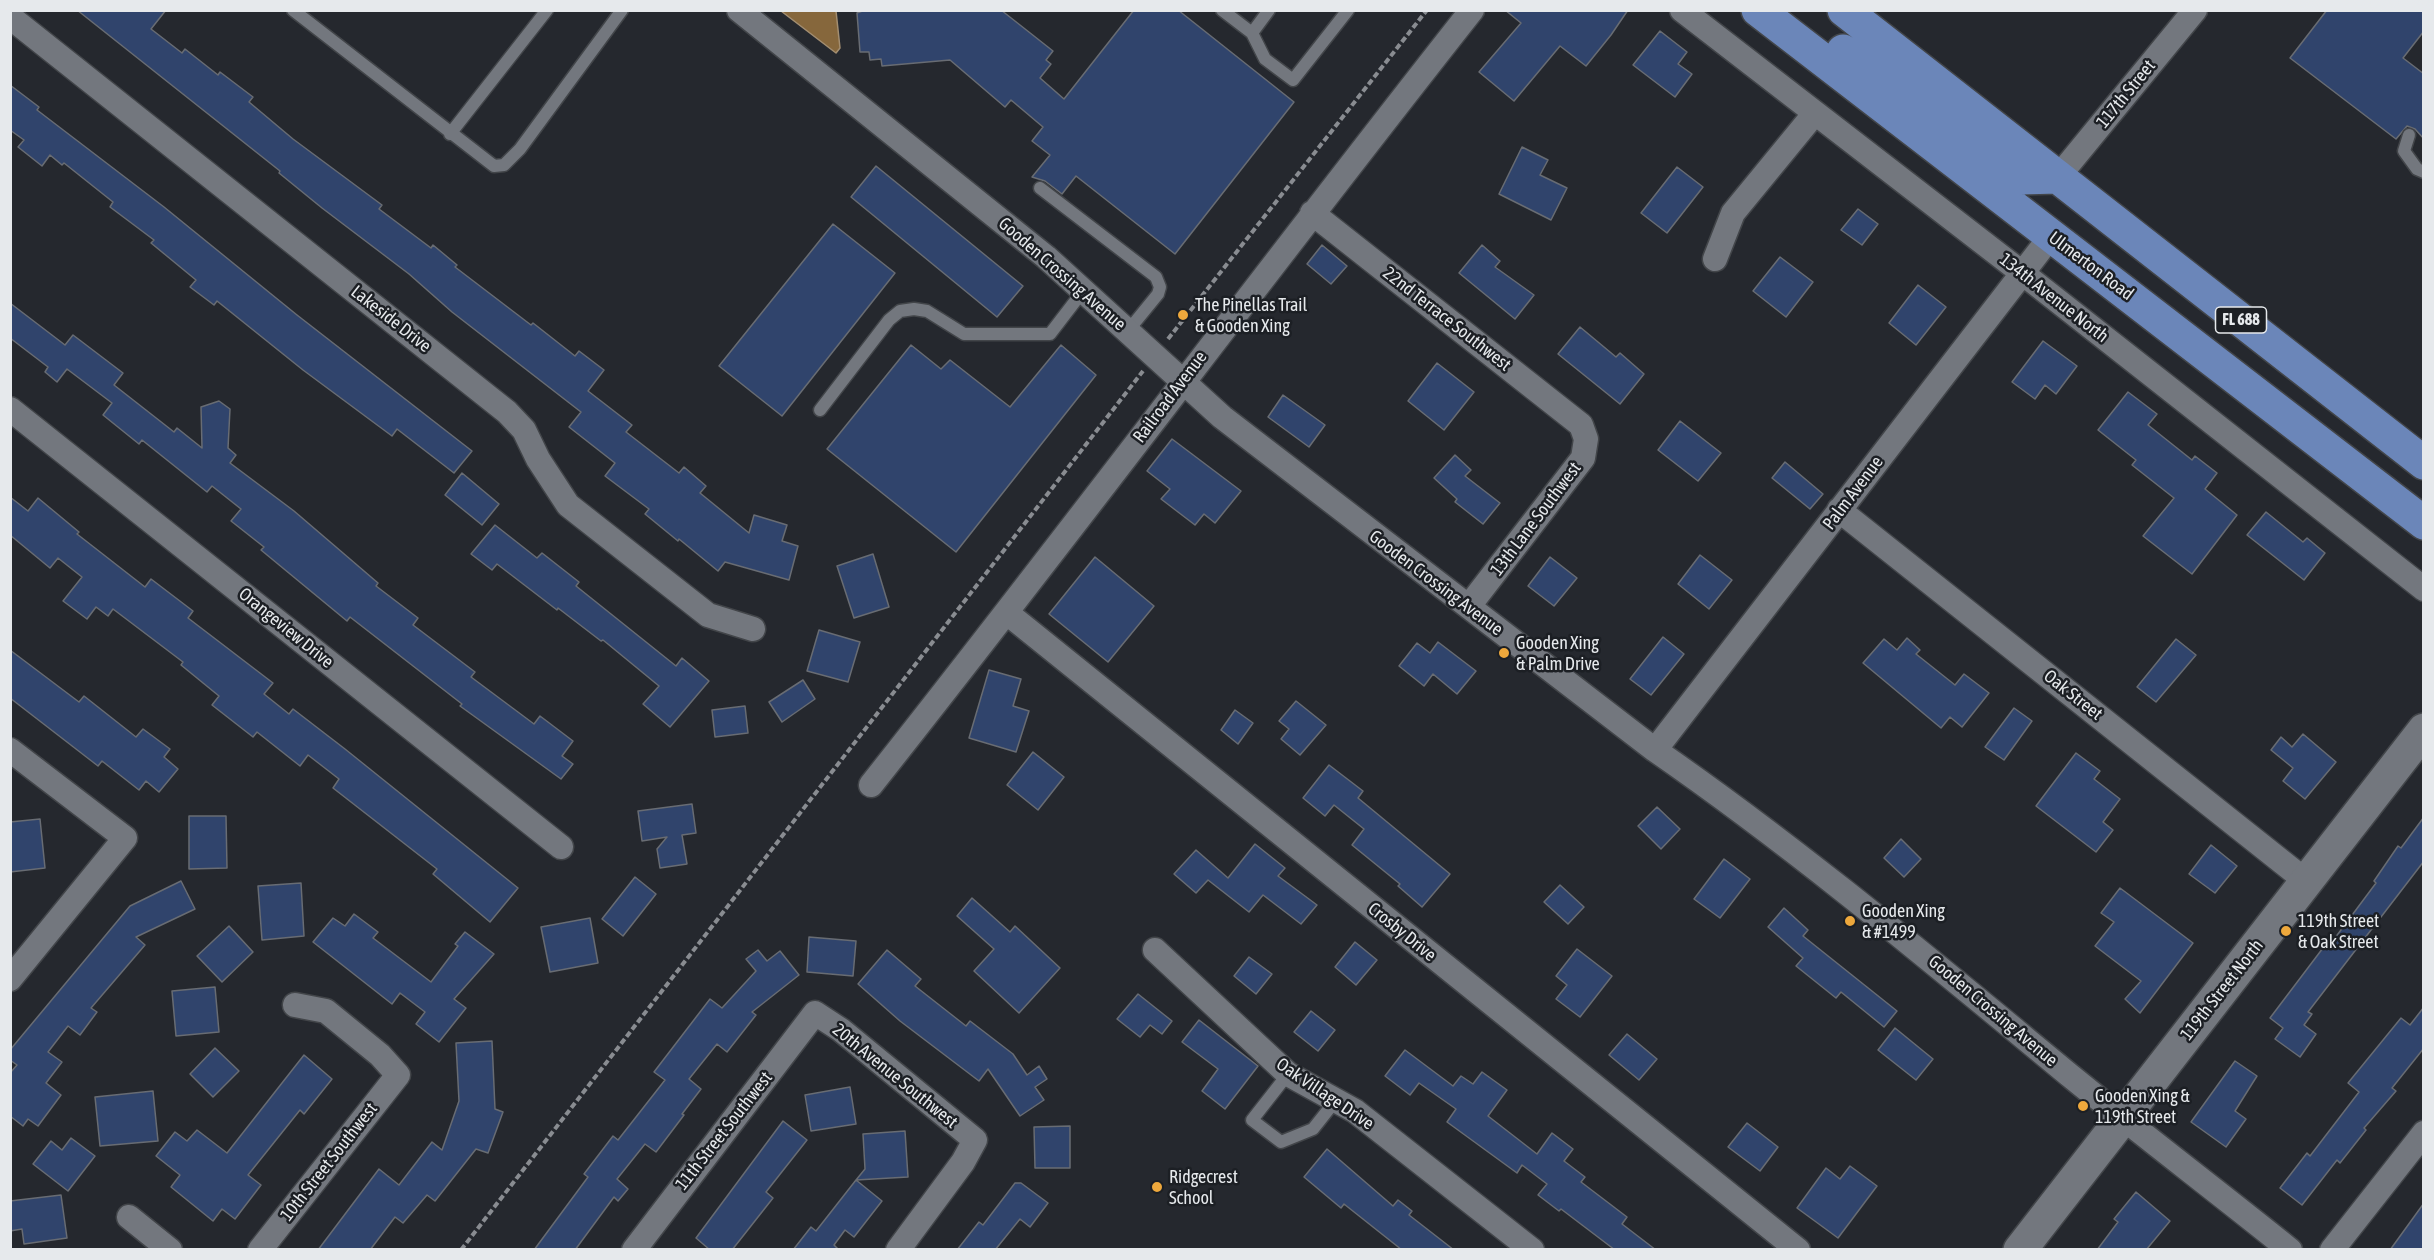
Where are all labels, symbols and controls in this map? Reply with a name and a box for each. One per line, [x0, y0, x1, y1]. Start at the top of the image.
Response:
street label: 117th Street [2092, 56, 2160, 132]
street label: Gooden Crossing Avenue [994, 213, 1130, 335]
street label: Ulmerton Road [2044, 227, 2138, 305]
street label: 134th Avenue North [1995, 249, 2113, 347]
street label: 22nd Terrace Southwest [1379, 262, 1515, 376]
street label: Lakeside Drive [347, 281, 435, 357]
place label: The Pinellas Trail & Gooden Xing [1195, 294, 1307, 336]
road number: FL 688 [2216, 307, 2266, 333]
marker: The Pinellas Trail & Gooden Xing [1176, 308, 1190, 322]
street label: Railroad Avenue [1129, 347, 1211, 447]
street label: Palm Avenue [1818, 452, 1888, 534]
street label: 13th Lane Southwest [1486, 458, 1586, 580]
street label: Gooden Crossing Avenue [1365, 526, 1507, 640]
street label: Orangeview Drive [234, 583, 338, 673]
place label: Gooden Xing & Palm Drive [1516, 632, 1600, 674]
marker: Gooden Xing & Palm Drive [1497, 646, 1511, 660]
street label: Oak Street [2039, 665, 2107, 725]
street label: Crosby Drive [1364, 898, 1440, 966]
place label: Gooden Xing & #1499 [1862, 900, 1945, 942]
place label: 119th Street & Oak Street [2298, 910, 2379, 952]
marker: Gooden Xing & #1499 [1843, 914, 1857, 928]
marker: 119th Street & Oak Street [2279, 924, 2293, 938]
street label: 119th Street North [2176, 935, 2268, 1045]
street label: Gooden Crossing Avenue [1924, 951, 2062, 1071]
street label: 20th Avenue Southwest [828, 1019, 962, 1133]
street label: Oak Village Drive [1272, 1053, 1378, 1135]
street label: 11th Street Southwest [671, 1068, 777, 1194]
place label: Gooden Xing & 119th Street [2095, 1085, 2190, 1128]
street label: 10th Street Southwest [276, 1099, 382, 1225]
marker: Gooden Xing & 119th Street [2076, 1099, 2090, 1113]
place label: Ridgecrest School [1169, 1166, 1238, 1208]
marker: Ridgecrest School [1150, 1180, 1164, 1194]

